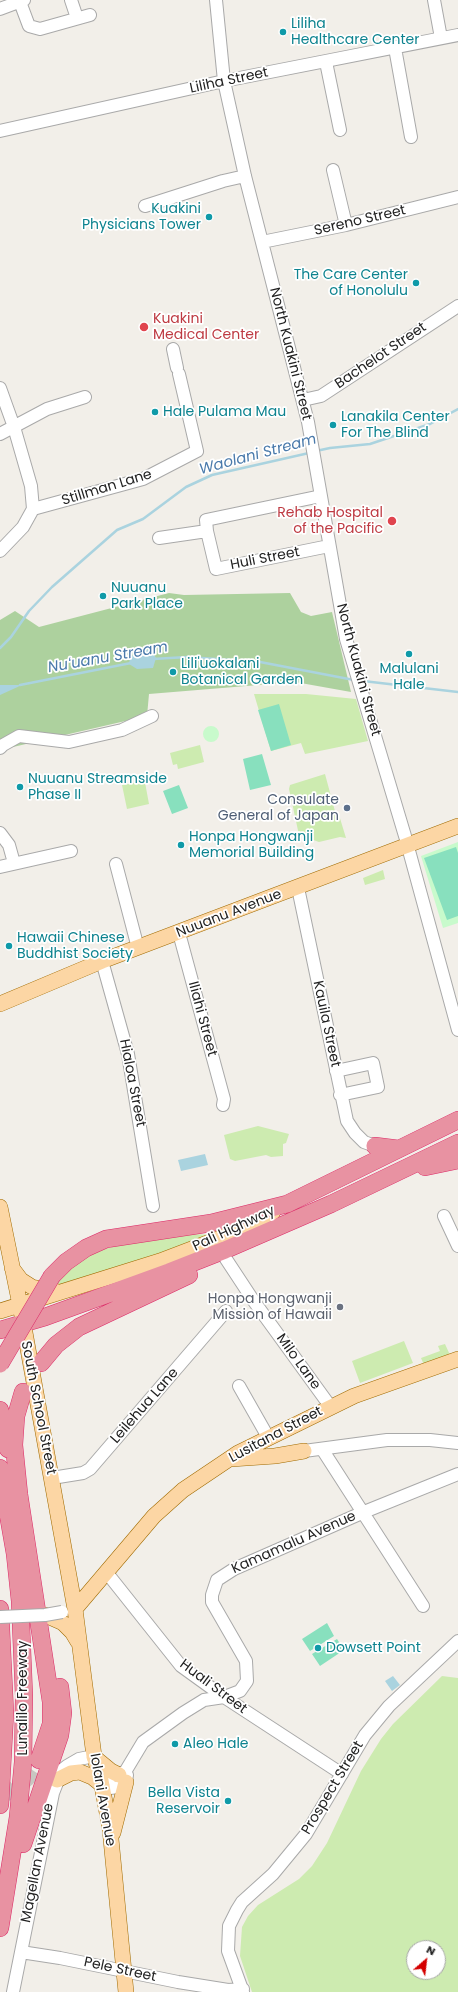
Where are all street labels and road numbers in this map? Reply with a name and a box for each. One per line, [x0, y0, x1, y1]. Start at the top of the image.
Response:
street label: Liliha Street [188, 65, 270, 97]
street label: Sereno Street [313, 202, 407, 240]
street label: North Kuakini Street [265, 286, 315, 422]
street label: Bachelot Street [332, 319, 430, 393]
street label: Stillman Lane [60, 466, 154, 510]
street label: Huli Street [229, 544, 301, 574]
street label: North Kuakini Street [332, 602, 384, 738]
street label: Nuuanu Avenue [174, 886, 284, 942]
street label: Kauila Street [309, 979, 343, 1069]
street label: Iliahi Street [184, 980, 220, 1058]
street label: Hialoa Street [115, 1038, 149, 1128]
street label: Pali Highway [190, 1203, 278, 1255]
street label: Milo Lane [272, 1331, 324, 1393]
street label: South School Street [17, 1340, 59, 1476]
street label: Leilehua Lane [108, 1365, 182, 1447]
street label: Lusitana Street [226, 1403, 326, 1467]
street label: Kamamalu Avenue [229, 1508, 359, 1578]
street label: Lunalilo Freeway [15, 1641, 31, 1755]
street label: Huali Street [176, 1656, 250, 1718]
street label: Prospect Street [298, 1738, 368, 1838]
street label: Iolani Avenue [86, 1752, 118, 1848]
street label: Magellan Avenue [18, 1802, 58, 1924]
street label: Pele Street [82, 1954, 158, 1986]

